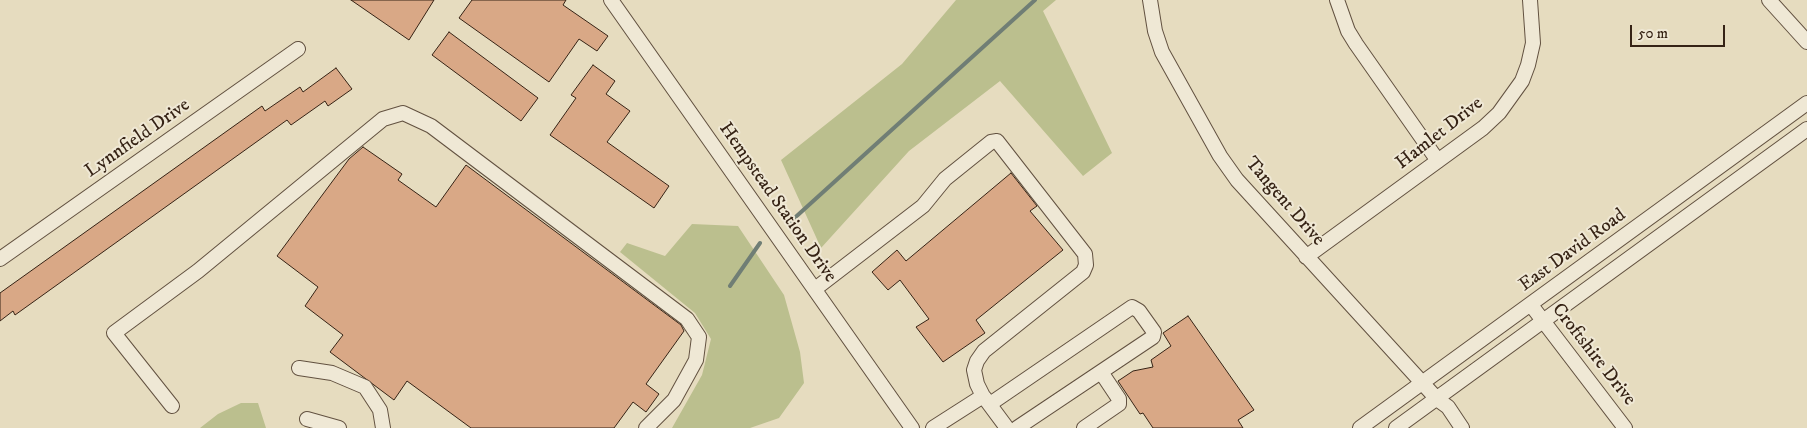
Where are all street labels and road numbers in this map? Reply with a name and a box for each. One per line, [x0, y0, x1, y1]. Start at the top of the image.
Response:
street label: Hamlet Drive [1392, 93, 1488, 175]
street label: Lynnfield Drive [81, 95, 195, 183]
street label: Hempstead Station Drive [713, 119, 841, 287]
street label: Tangent Drive [1239, 153, 1329, 251]
street label: East David Road [1515, 205, 1631, 297]
street label: Croftshire Drive [1546, 299, 1640, 411]

